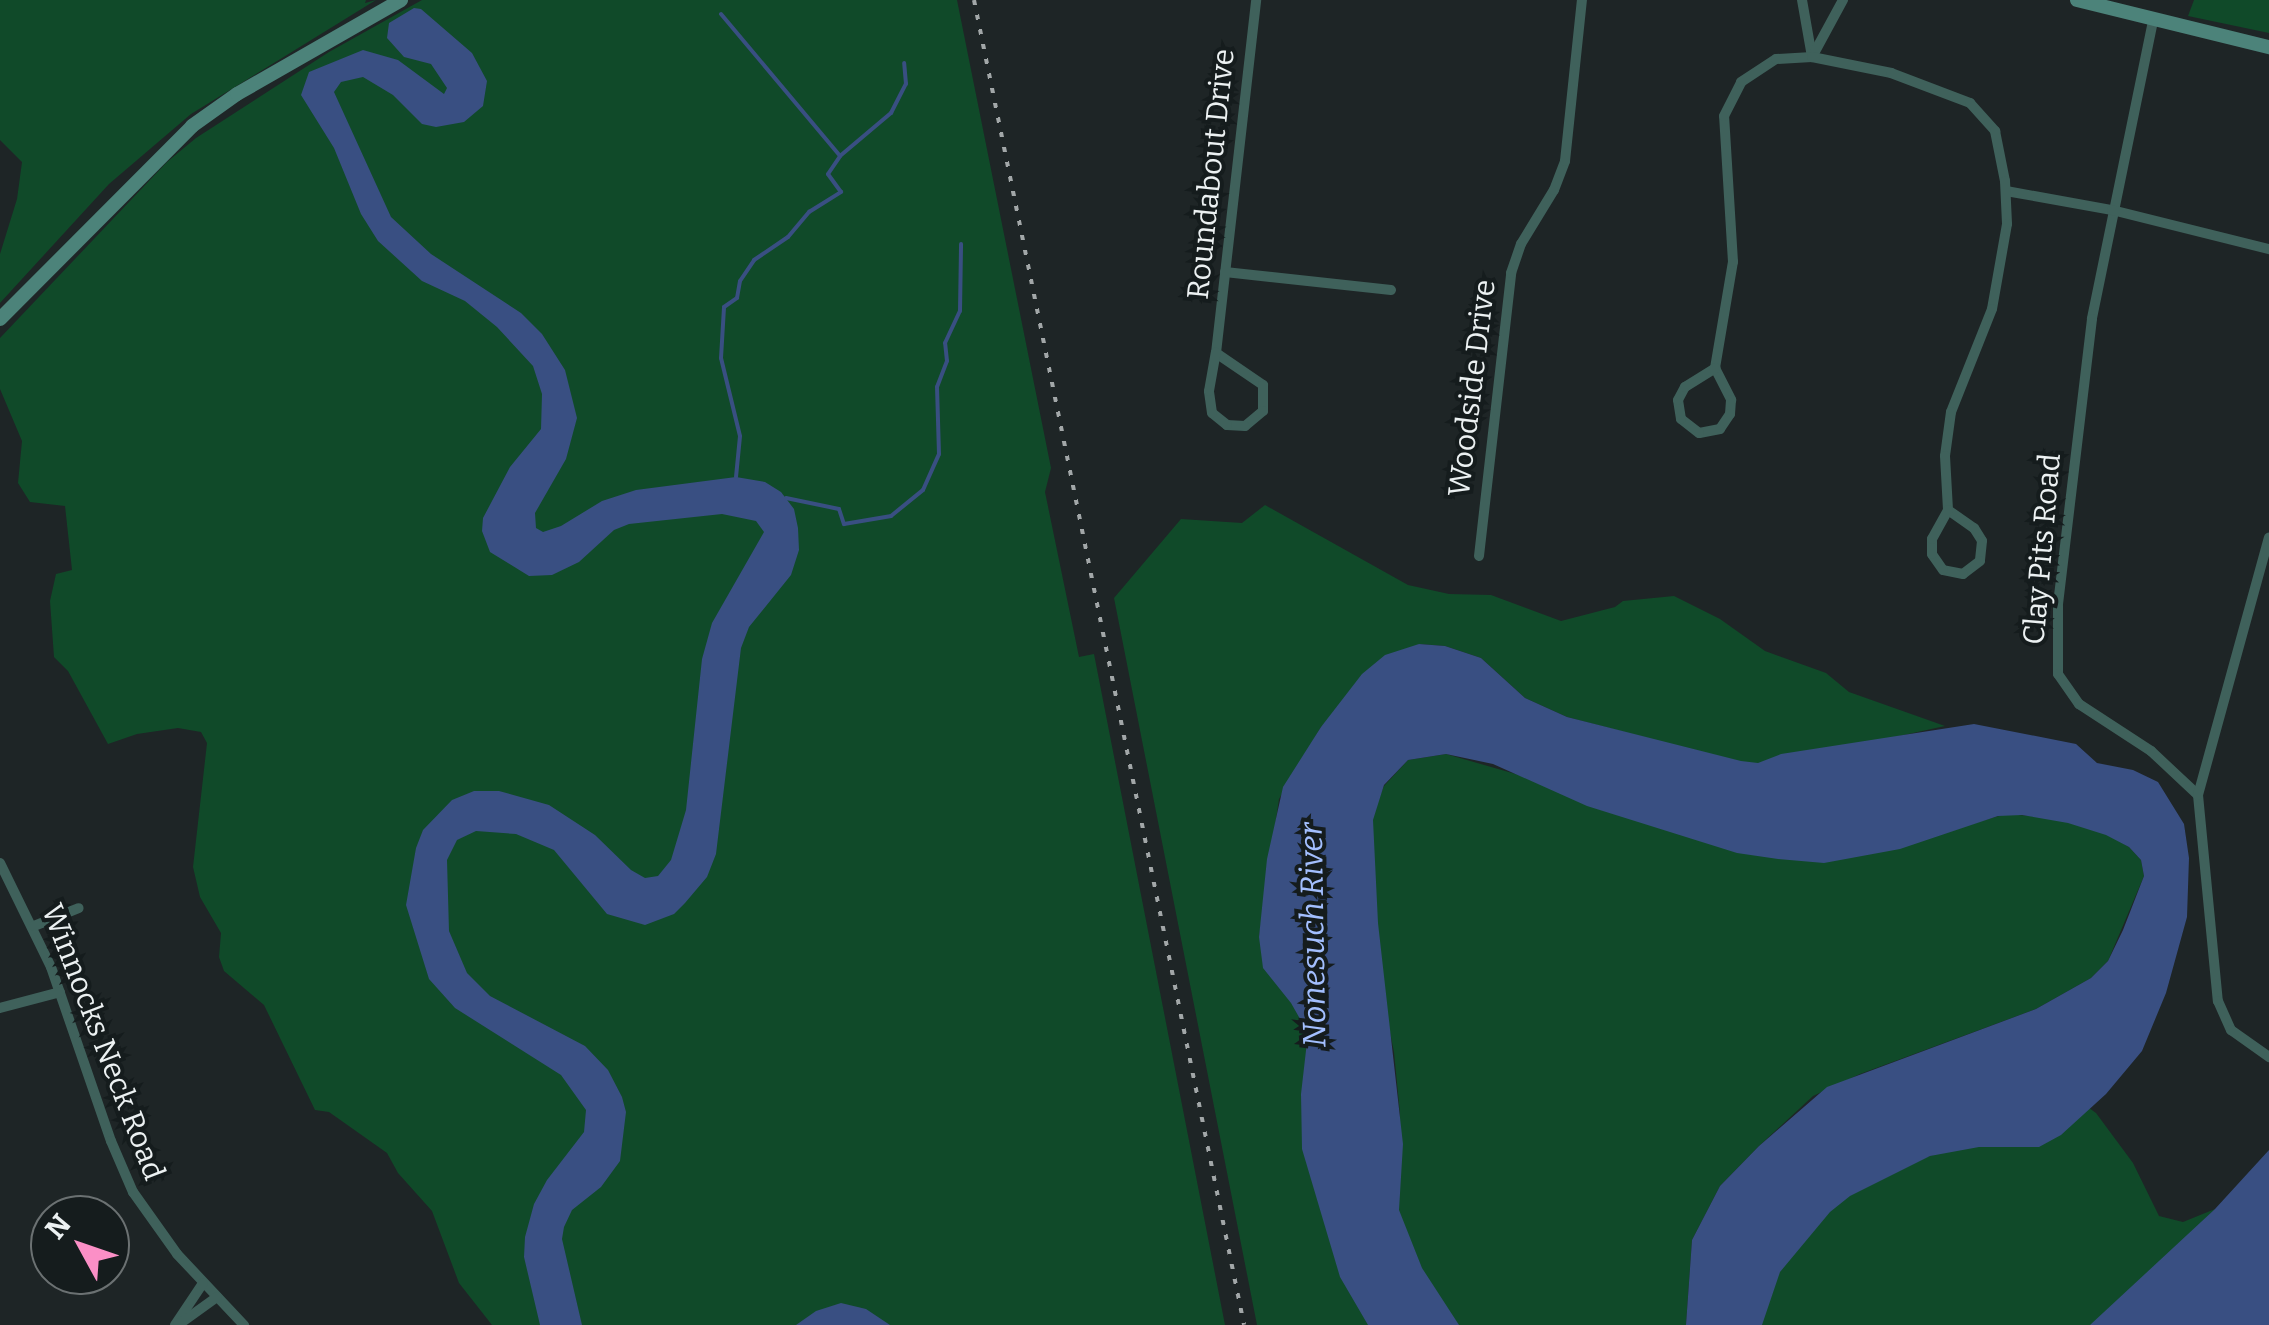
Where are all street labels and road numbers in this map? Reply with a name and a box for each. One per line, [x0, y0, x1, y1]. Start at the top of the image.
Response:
street label: Roundabout Drive [1180, 47, 1242, 301]
street label: Woodside Drive [1441, 278, 1503, 498]
street label: Clay Pits Road [2016, 452, 2068, 646]
street label: Winnocks Neck Road [34, 899, 172, 1185]

